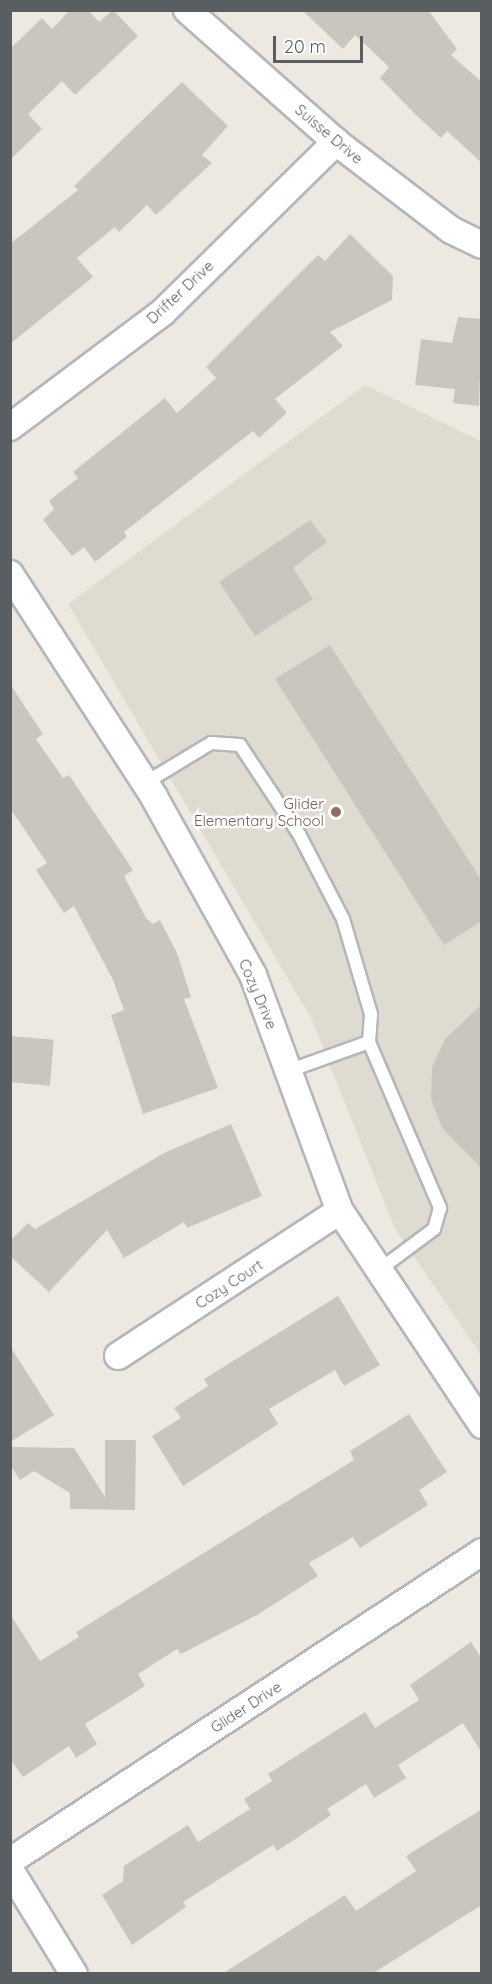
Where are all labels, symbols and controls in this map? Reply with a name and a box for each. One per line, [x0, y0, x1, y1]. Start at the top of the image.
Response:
scale bar [276, 24, 366, 62]
text: 20 m [284, 35, 326, 58]
street label: Suisse Drive [291, 100, 367, 168]
street label: Drifter Drive [143, 257, 217, 327]
place label: Glider Elementary School [194, 794, 324, 829]
marker: Glider Elementary School [329, 805, 343, 819]
street label: Cozy Drive [235, 956, 281, 1032]
street label: Cozy Court [192, 1256, 266, 1312]
street label: Glider Drive [207, 1677, 285, 1737]

